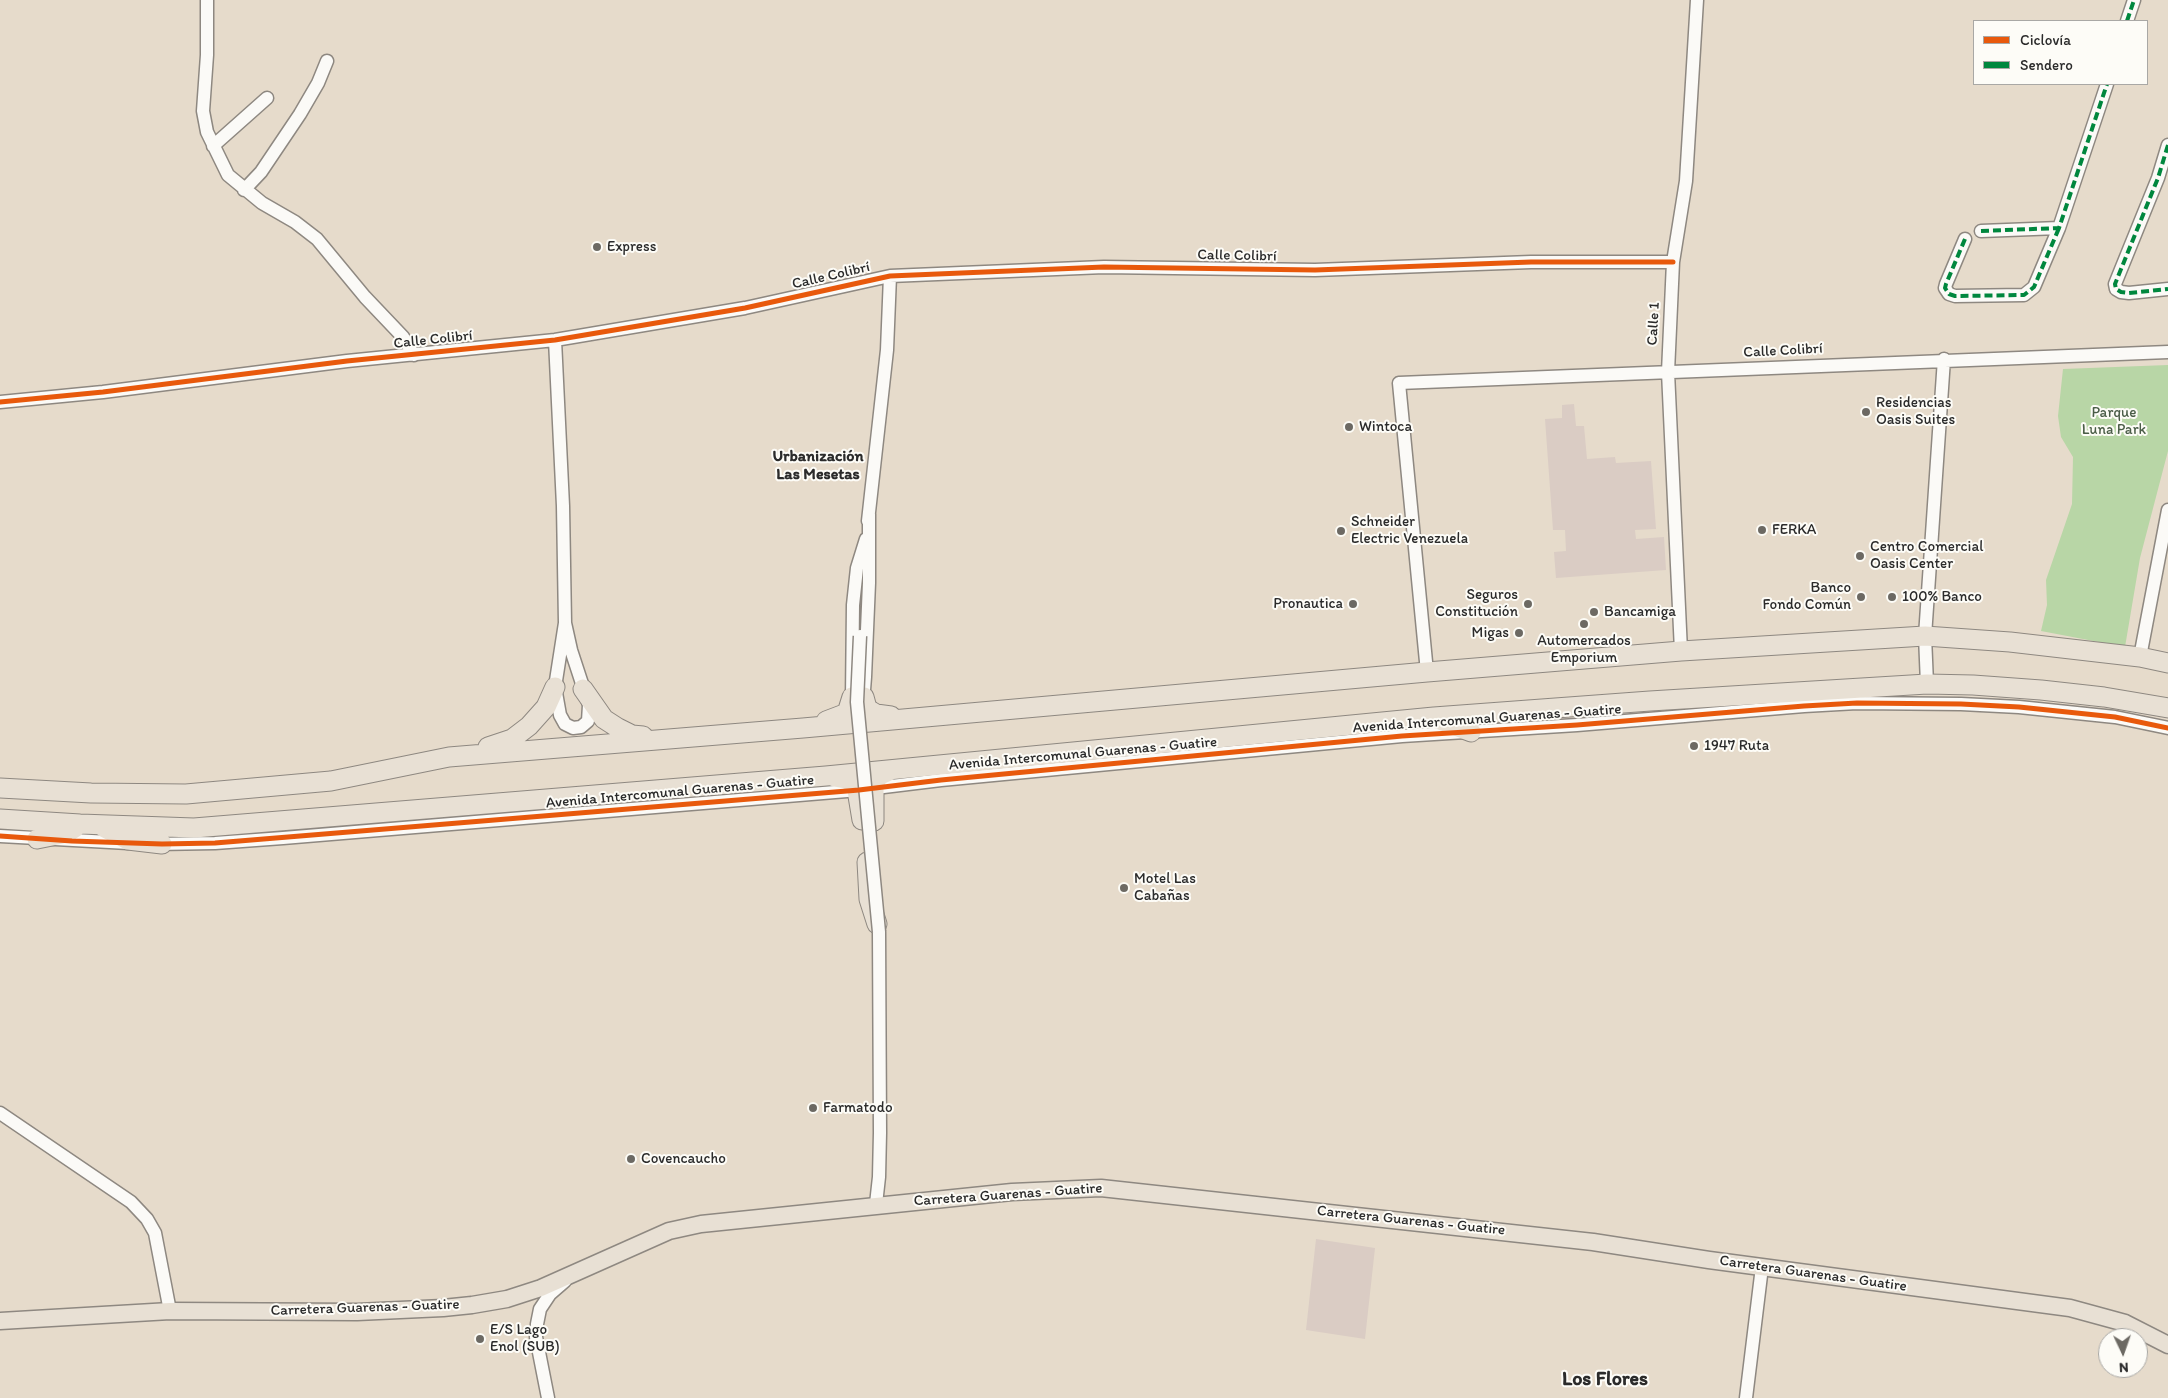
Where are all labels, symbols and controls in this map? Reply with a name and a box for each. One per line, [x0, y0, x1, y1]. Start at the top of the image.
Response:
legend [1973, 20, 2148, 85]
text: Ciclovía [2020, 31, 2071, 49]
text: Sendero [2020, 56, 2073, 74]
place label: Express [607, 238, 656, 256]
marker: Express [591, 241, 603, 253]
street label: Calle Colibrí [1197, 246, 1277, 266]
street label: Calle Colibrí [790, 258, 872, 294]
street label: Calle 1 [1644, 302, 1664, 346]
street label: Calle Colibrí [393, 327, 473, 353]
street label: Calle Colibrí [1743, 340, 1823, 362]
place label: Residencias Oasis Suites [1876, 394, 1955, 429]
park label: Parque Luna Park [2082, 404, 2146, 439]
marker: Residencias Oasis Suites [1860, 406, 1872, 418]
place label: Wintoca [1359, 418, 1412, 436]
marker: Wintoca [1343, 421, 1355, 433]
district label: Urbanización Las Mesetas [772, 447, 864, 485]
place label: Schneider Electric Venezuela [1351, 513, 1468, 548]
place label: FERKA [1772, 521, 1816, 539]
marker: FERKA [1756, 524, 1768, 536]
marker: Schneider Electric Venezuela [1335, 525, 1347, 537]
place label: Centro Comercial Oasis Center [1870, 538, 1983, 573]
marker: Centro Comercial Oasis Center [1854, 550, 1866, 562]
place label: Banco Fondo Común [1762, 579, 1851, 614]
place label: Seguros Constitución [1435, 586, 1518, 621]
place label: 100% Banco [1902, 588, 1982, 606]
marker: Banco Fondo Común [1855, 591, 1867, 603]
marker: 100% Banco [1886, 591, 1898, 603]
place label: Pronautica [1273, 595, 1343, 613]
marker: Pronautica [1347, 598, 1359, 610]
marker: Seguros Constitución [1522, 598, 1534, 610]
place label: Bancamiga [1604, 603, 1676, 621]
marker: Bancamiga [1588, 606, 1600, 618]
marker: Automercados Emporium [1578, 618, 1590, 630]
place label: Migas [1472, 624, 1509, 642]
marker: Migas [1513, 627, 1525, 639]
place label: Automercados Emporium [1537, 632, 1631, 667]
street label: Avenida Intercomunal Guarenas - Guatire [1352, 701, 1622, 737]
street label: Avenida Intercomunal Guarenas - Guatire [948, 733, 1218, 775]
place label: 1947 Ruta [1704, 737, 1769, 755]
marker: 1947 Ruta [1688, 740, 1700, 752]
street label: Avenida Intercomunal Guarenas - Guatire [545, 771, 815, 813]
place label: Motel Las Cabañas [1134, 870, 1196, 905]
marker: Motel Las Cabañas [1118, 882, 1130, 894]
place label: Farmatodo [823, 1099, 893, 1117]
marker: Farmatodo [807, 1102, 819, 1114]
place label: Covencaucho [641, 1150, 726, 1168]
marker: Covencaucho [625, 1153, 637, 1165]
street label: Carretera Guarenas - Guatire [913, 1179, 1103, 1211]
street label: Carretera Guarenas - Guatire [1316, 1202, 1506, 1240]
street label: Carretera Guarenas - Guatire [1718, 1252, 1908, 1296]
street label: Carretera Guarenas - Guatire [270, 1296, 460, 1320]
place label: E/S Lago Enol (SUB) [490, 1321, 560, 1356]
north arrow [2098, 1328, 2148, 1378]
marker: E/S Lago Enol (SUB) [474, 1333, 486, 1345]
text: N [2119, 1359, 2129, 1376]
district label: Los Flores [1562, 1368, 1648, 1392]

